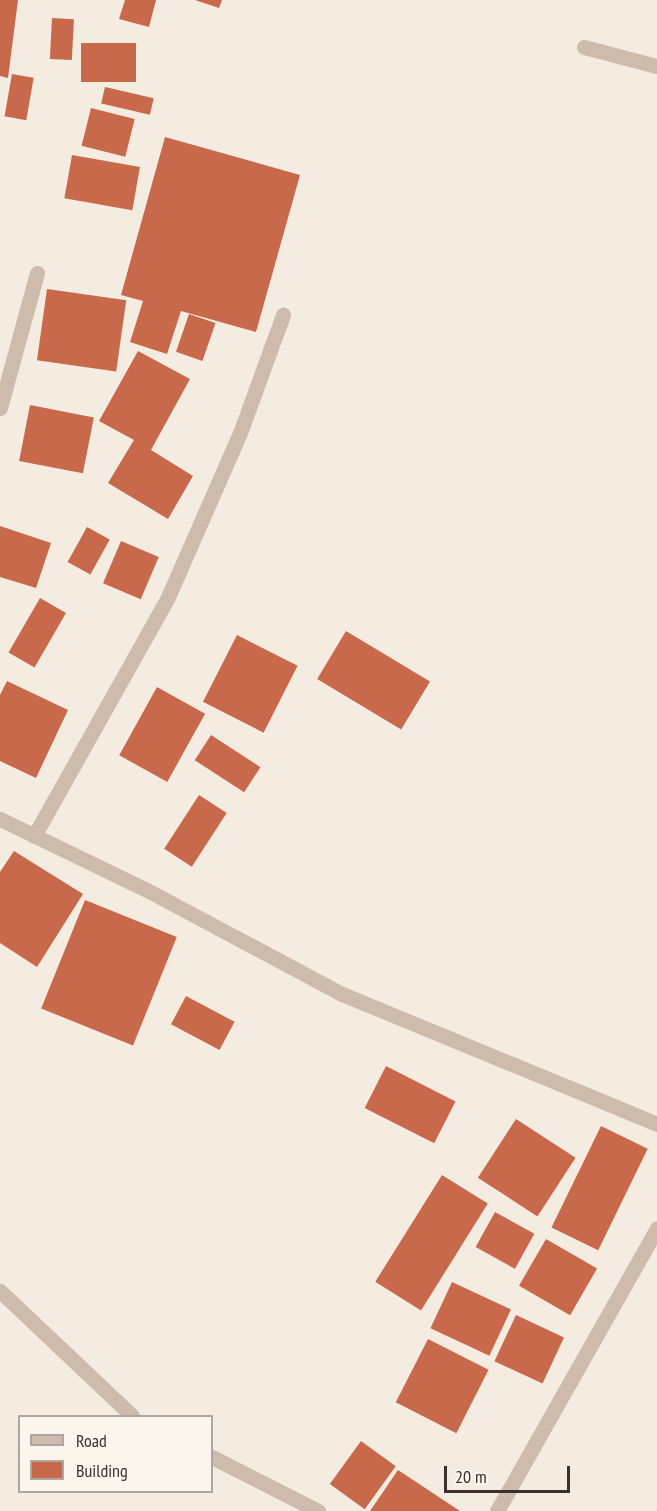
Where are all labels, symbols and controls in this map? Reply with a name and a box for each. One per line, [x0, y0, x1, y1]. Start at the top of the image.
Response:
legend [18, 1415, 213, 1493]
text: Road [76, 1429, 107, 1452]
scale bar [447, 1454, 573, 1492]
text: Building [76, 1459, 128, 1482]
text: 20 m [455, 1465, 487, 1488]

